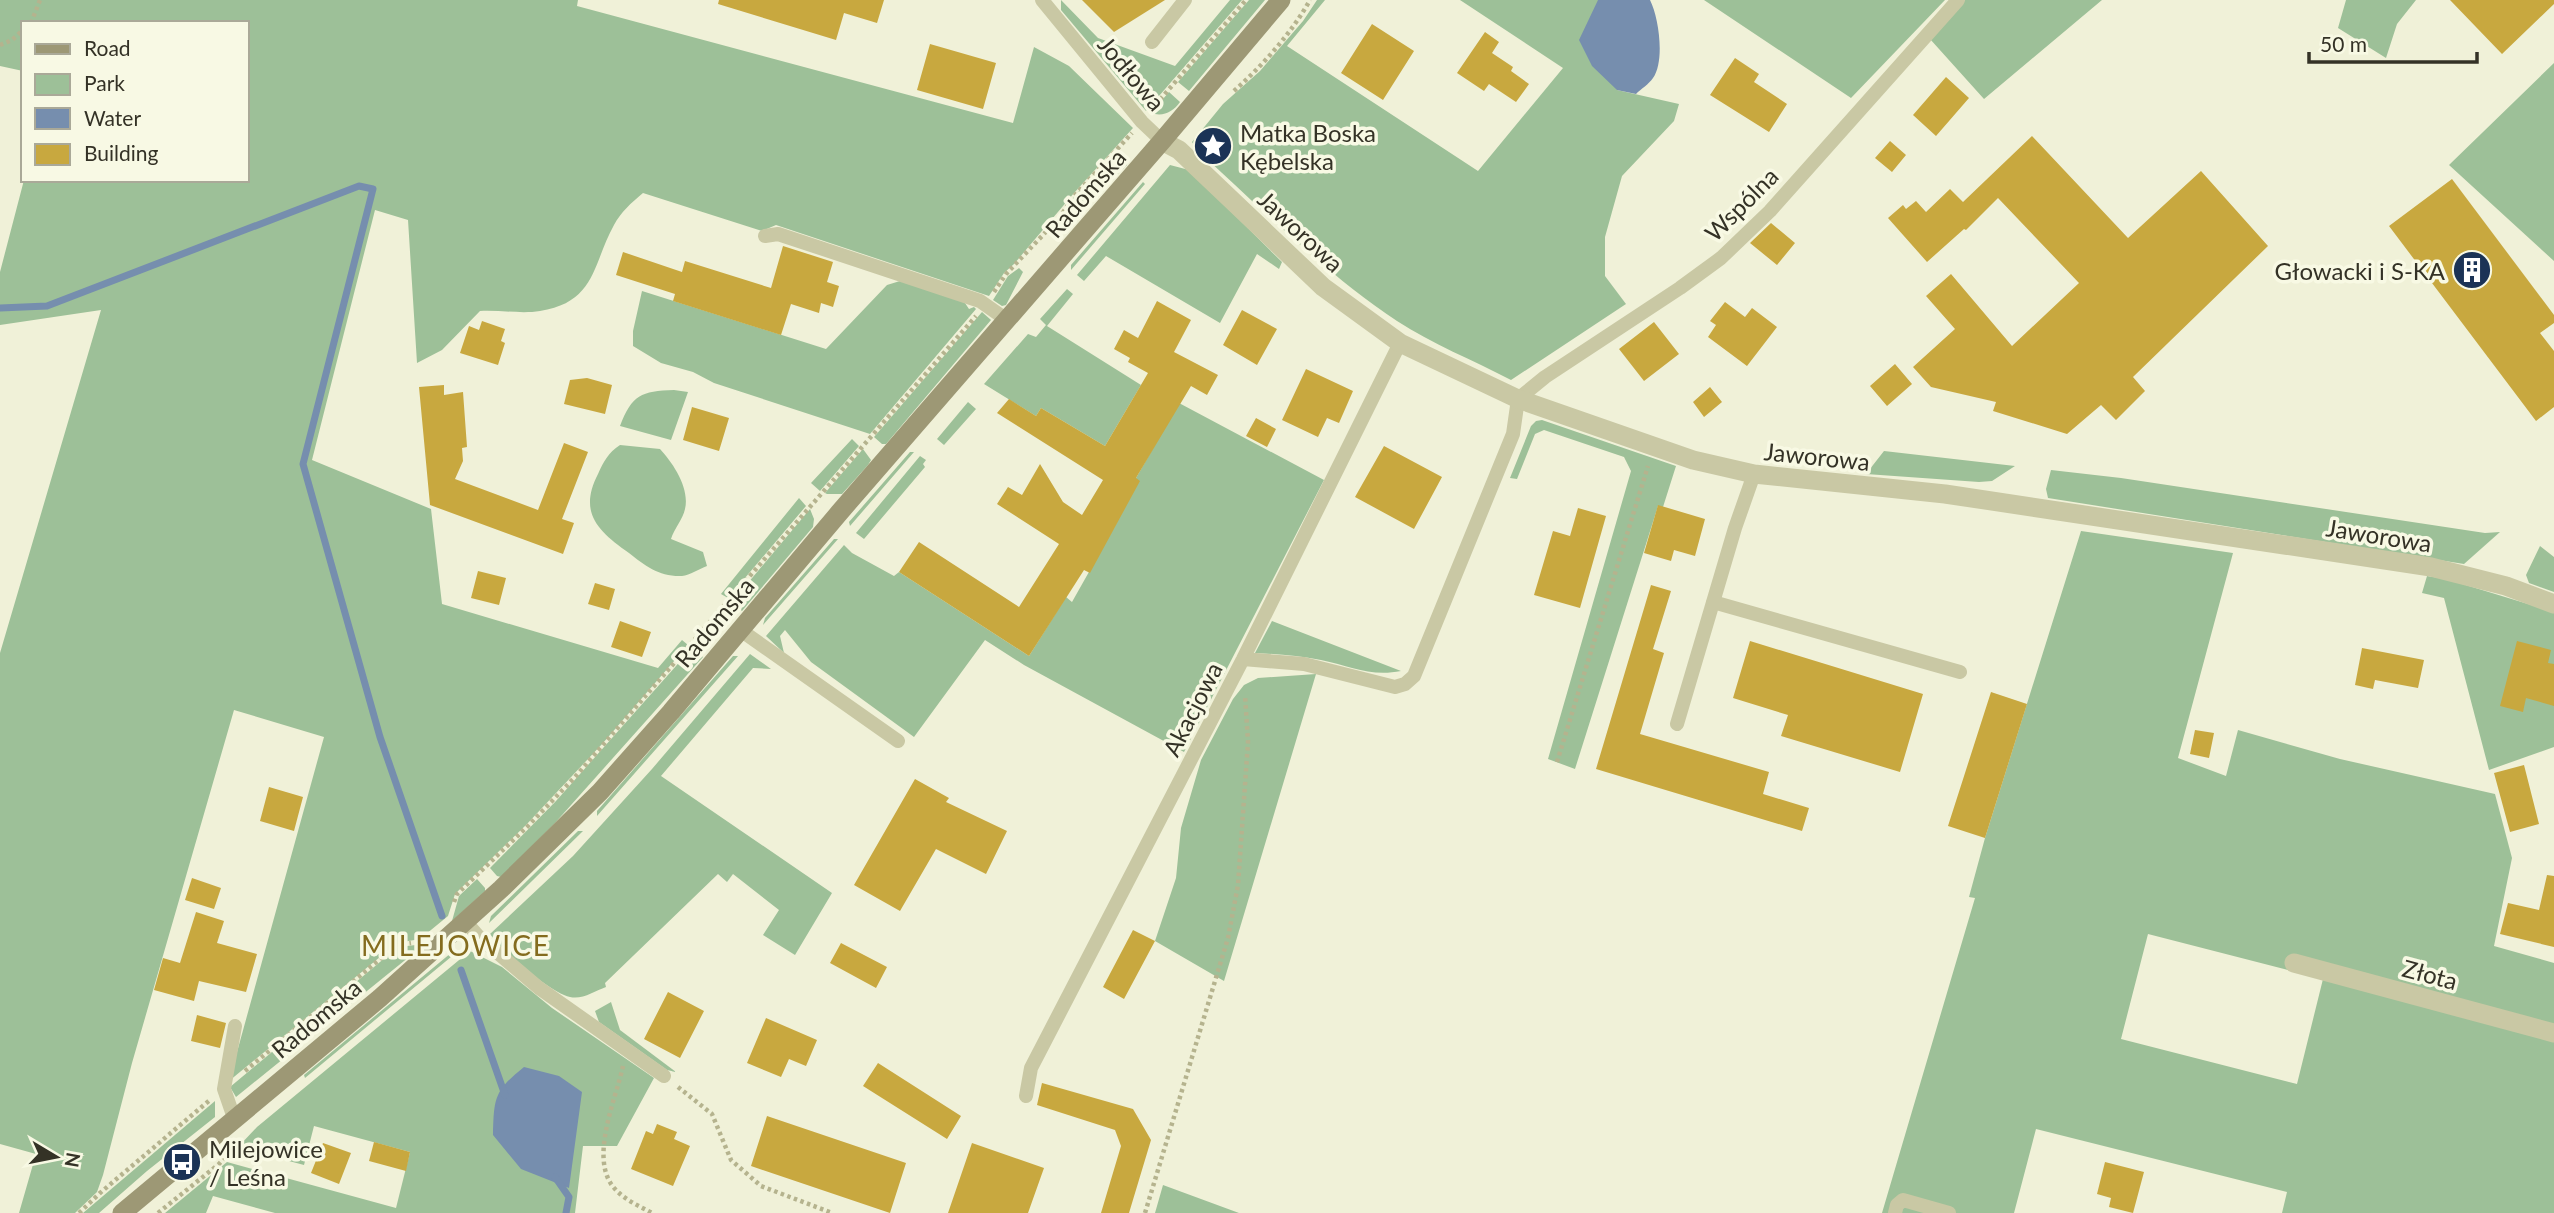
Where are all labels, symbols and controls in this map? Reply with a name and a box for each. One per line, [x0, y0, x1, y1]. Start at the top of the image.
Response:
legend [21, 21, 248, 182]
scale bar [2309, 21, 2477, 65]
street label: Jodłowa [1093, 30, 1171, 116]
text: 50 m [2320, 31, 2367, 56]
text: Road [84, 35, 131, 60]
text: Park [84, 70, 125, 95]
text: Water [84, 105, 141, 130]
place label: Matka Boska Kębelska [1240, 118, 1376, 175]
place icon: Matka Boska Kębelska [1192, 125, 1234, 167]
text: Building [84, 140, 159, 165]
street label: Radomska [1039, 143, 1131, 243]
street label: Wspólna [1698, 161, 1784, 247]
street label: Jaworowa [1252, 184, 1350, 278]
building icon: Głowacki i S-KA [2451, 249, 2493, 291]
place label: Głowacki i S-KA [2275, 256, 2446, 285]
street label: Jaworowa [1763, 436, 1871, 476]
street label: Jaworowa [2324, 512, 2434, 558]
street label: Radomska [668, 571, 760, 673]
street label: Akacjowa [1156, 657, 1228, 761]
district label: MILEJOWICE [361, 928, 551, 962]
street label: Złota [2399, 953, 2461, 995]
street label: Radomska [265, 972, 367, 1064]
north arrow [21, 1122, 91, 1192]
place label: Milejowice / Leśna [209, 1134, 323, 1191]
bus stop icon: Milejowice / Leśna [161, 1141, 203, 1183]
text: N [61, 1151, 86, 1169]

